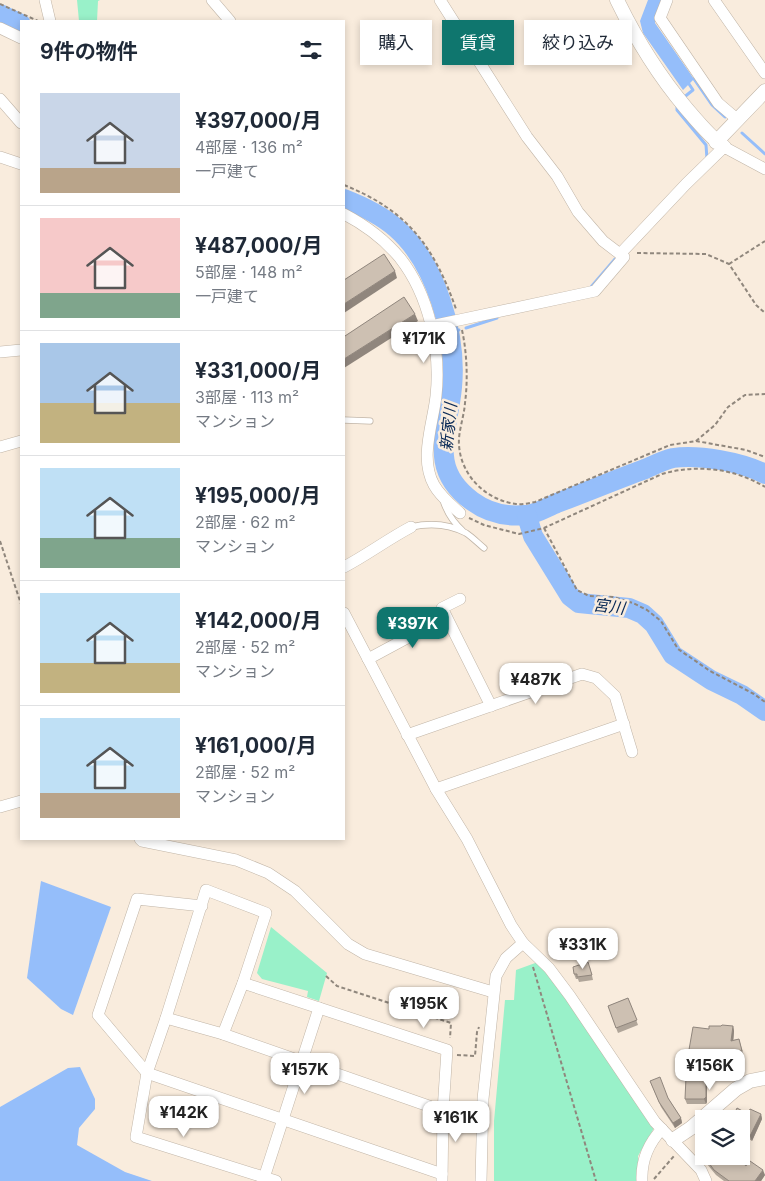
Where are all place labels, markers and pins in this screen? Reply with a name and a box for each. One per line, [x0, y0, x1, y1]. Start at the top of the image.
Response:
pin: ¥171K [389, 322, 459, 364]
pin: ¥397K [378, 606, 448, 649]
pin: ¥487K [501, 662, 571, 705]
pin: ¥331K [548, 928, 618, 970]
pin: ¥195K [389, 986, 459, 1029]
pin: ¥156K [675, 1048, 745, 1091]
pin: ¥157K [270, 1052, 340, 1095]
pin: ¥142K [149, 1096, 219, 1138]
pin: ¥161K [421, 1100, 491, 1143]

